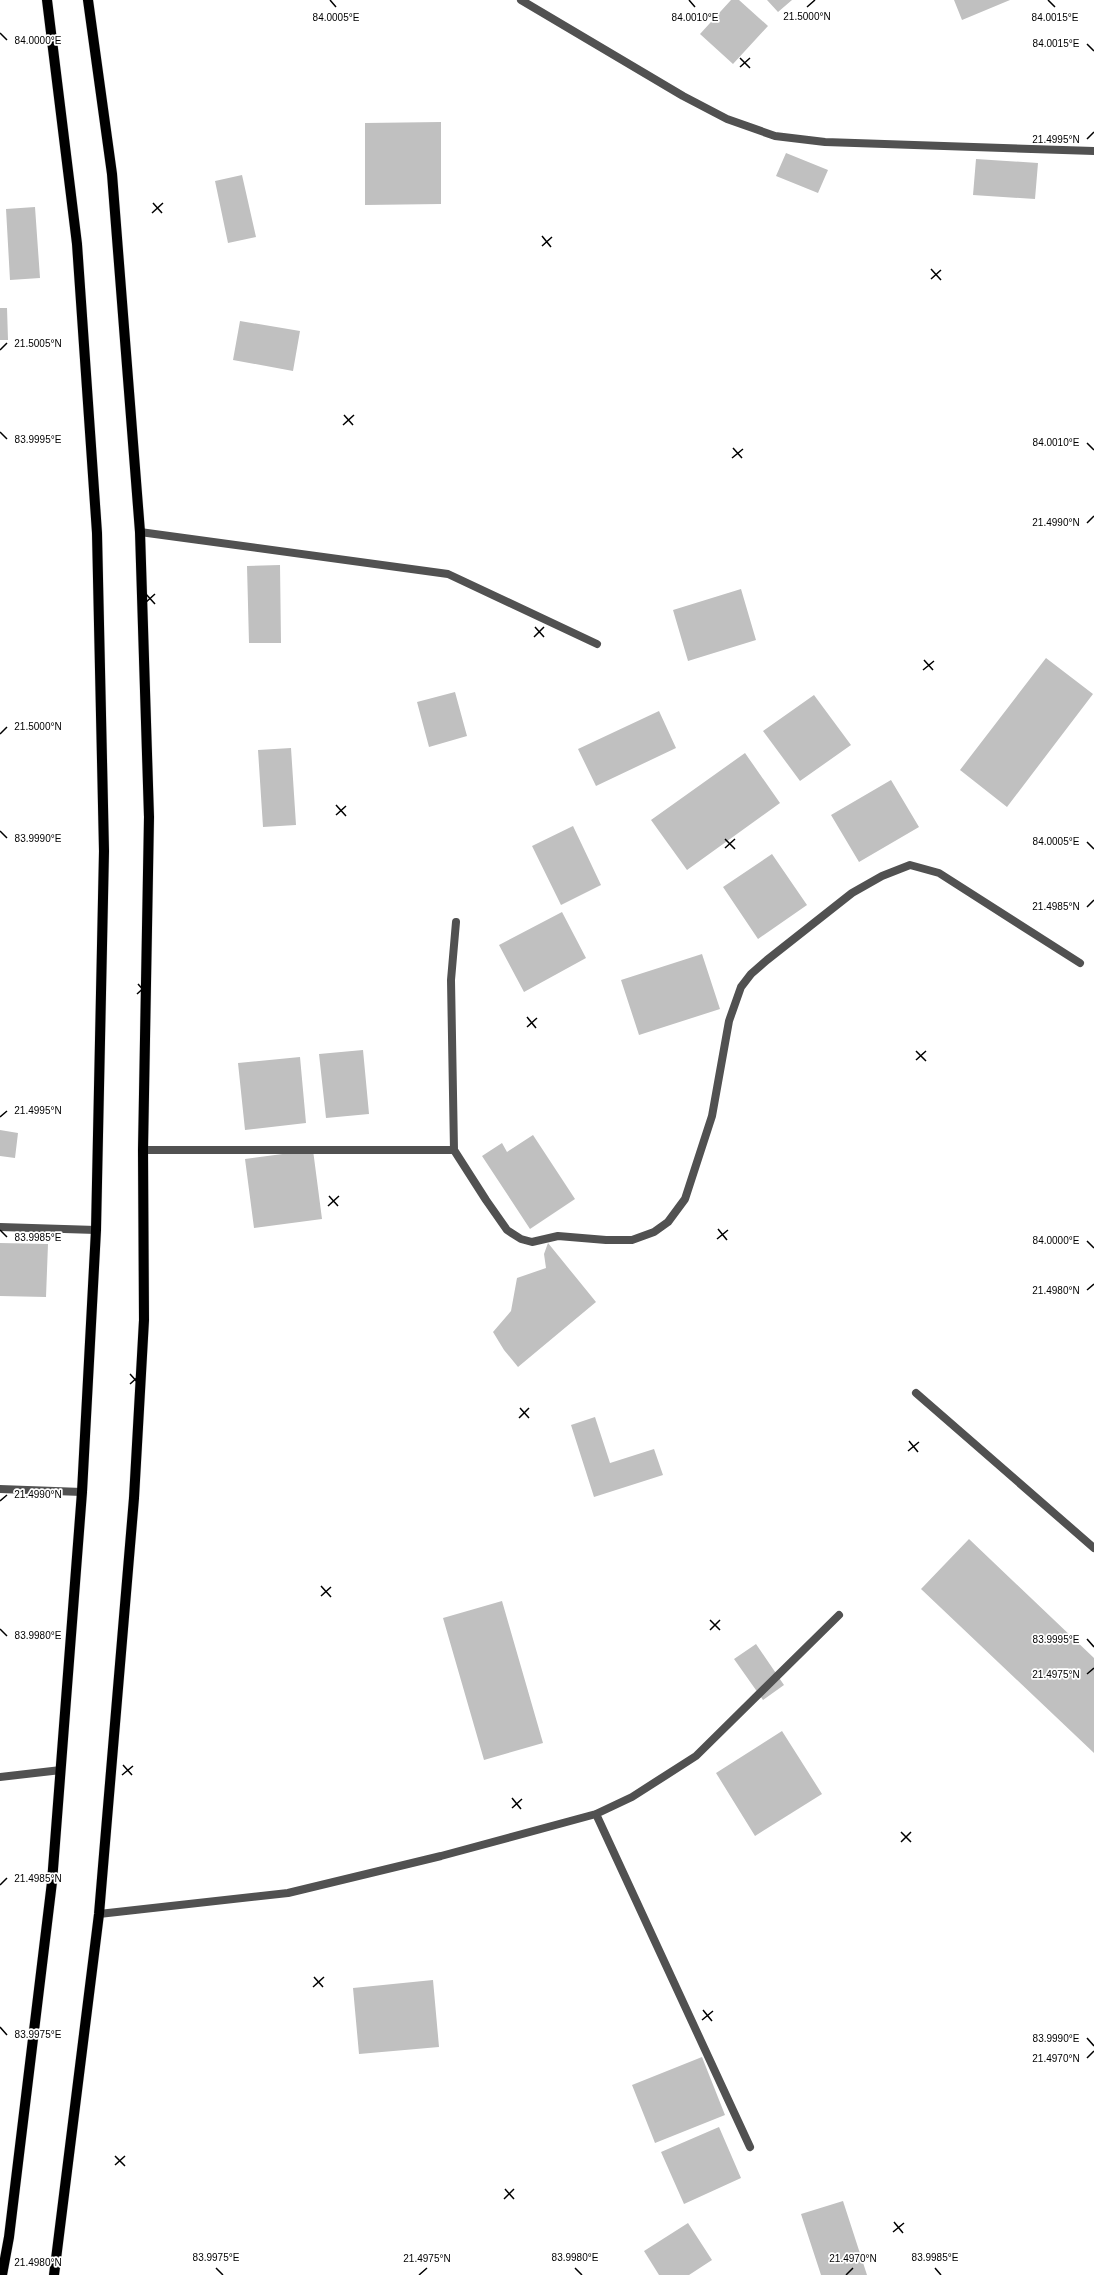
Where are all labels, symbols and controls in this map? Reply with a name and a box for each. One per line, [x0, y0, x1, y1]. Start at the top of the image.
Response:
text: 21.5000°N [783, 11, 831, 22]
text: 84.0005°E [313, 12, 360, 23]
text: 84.0010°E [672, 12, 719, 23]
text: 84.0015°E [1032, 12, 1079, 23]
text: 84.0000°E [15, 35, 62, 46]
text: 84.0015°E [1033, 38, 1080, 49]
text: 21.4995°N [1032, 134, 1080, 145]
text: 21.5005°N [14, 338, 62, 349]
text: 83.9995°E [15, 434, 62, 445]
text: 84.0010°E [1033, 437, 1080, 448]
text: 21.4990°N [1032, 517, 1080, 528]
text: 21.5000°N [14, 721, 62, 732]
text: 83.9990°E [15, 833, 62, 844]
text: 84.0005°E [1033, 836, 1080, 847]
text: 21.4985°N [1032, 901, 1080, 912]
text: 21.4995°N [14, 1105, 62, 1116]
text: 83.9985°E [15, 1232, 62, 1243]
text: 84.0000°E [1033, 1235, 1080, 1246]
text: 21.4980°N [1032, 1285, 1080, 1296]
text: 21.4990°N [14, 1489, 62, 1500]
text: 83.9980°E [15, 1630, 62, 1641]
text: 83.9995°E [1033, 1634, 1080, 1645]
text: 21.4975°N [1032, 1669, 1080, 1680]
text: 21.4985°N [14, 1873, 62, 1884]
text: 83.9975°E [15, 2029, 62, 2040]
text: 83.9990°E [1033, 2033, 1080, 2044]
text: 21.4970°N [1032, 2053, 1080, 2064]
text: 83.9975°E [193, 2252, 240, 2263]
text: 83.9980°E [552, 2252, 599, 2263]
text: 83.9985°E [912, 2252, 959, 2263]
text: 21.4975°N [403, 2253, 451, 2264]
text: 21.4970°N [829, 2253, 877, 2264]
text: 21.4980°N [14, 2257, 62, 2268]

